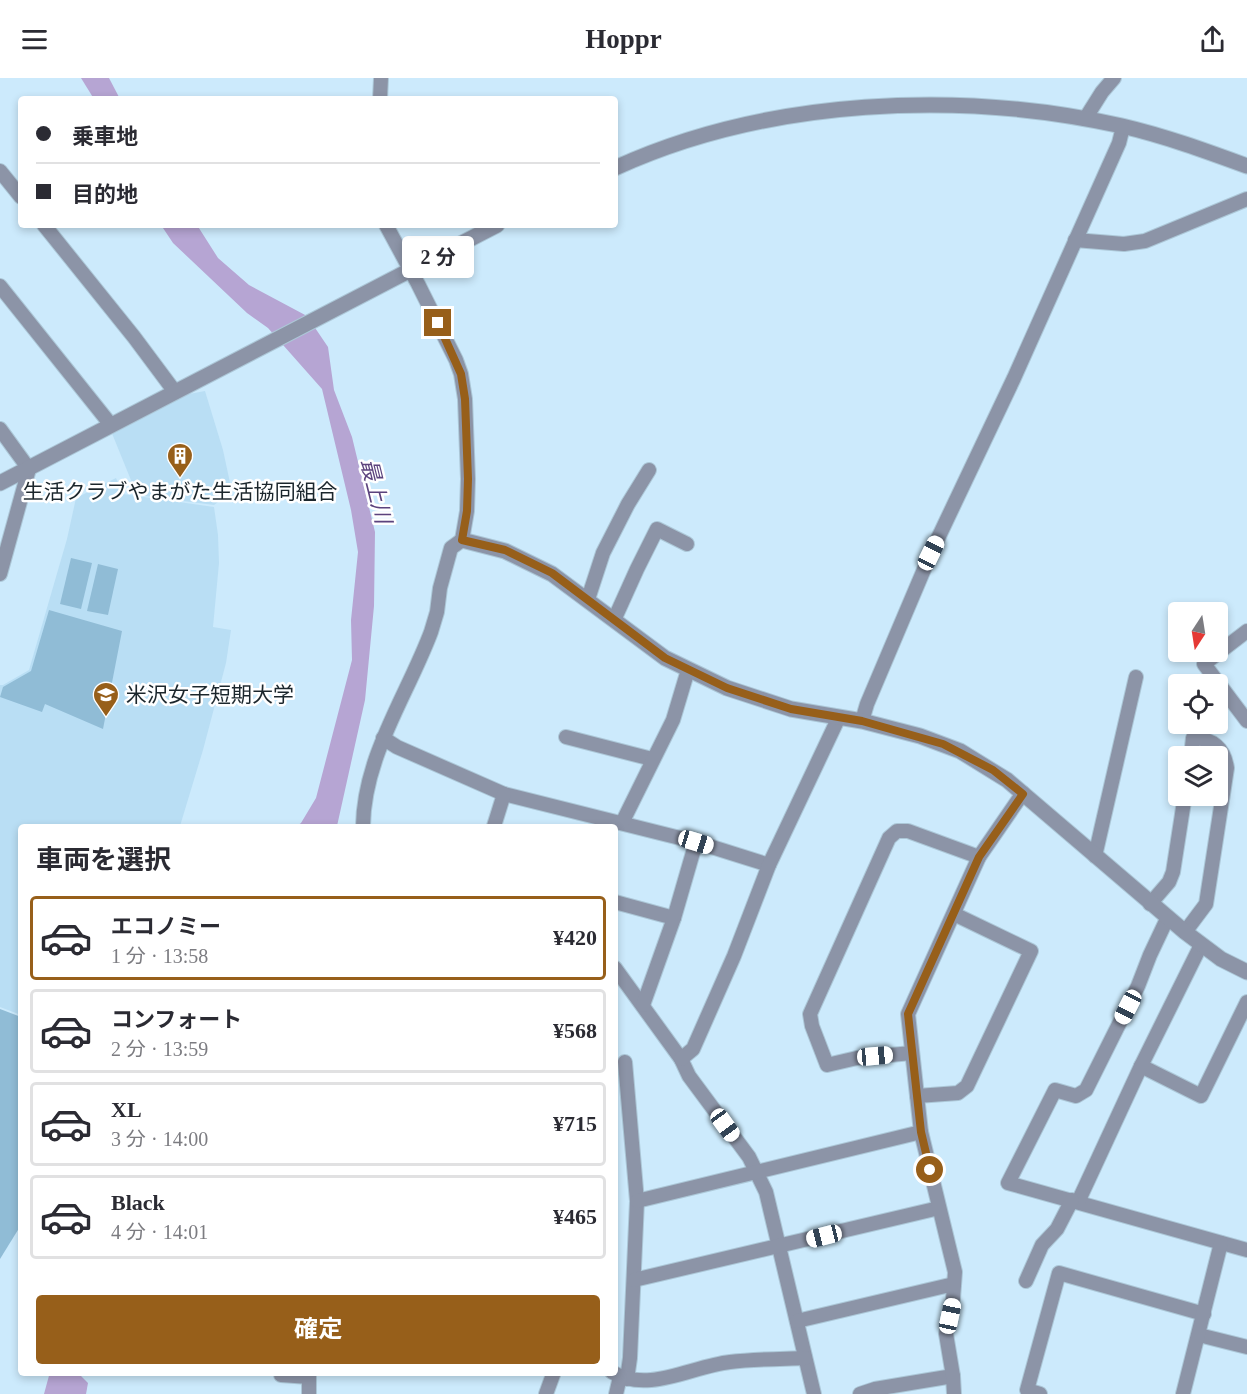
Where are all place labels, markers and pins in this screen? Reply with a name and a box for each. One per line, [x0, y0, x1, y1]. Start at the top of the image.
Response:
building icon: 生活クラブやまがた生活協同組合 [165, 441, 195, 479]
place label: 生活クラブやまがた生活協同組合 [23, 480, 338, 504]
school or university icon: 米沢女子短期大学 [91, 680, 121, 718]
place label: 米沢女子短期大学 [126, 683, 294, 707]

